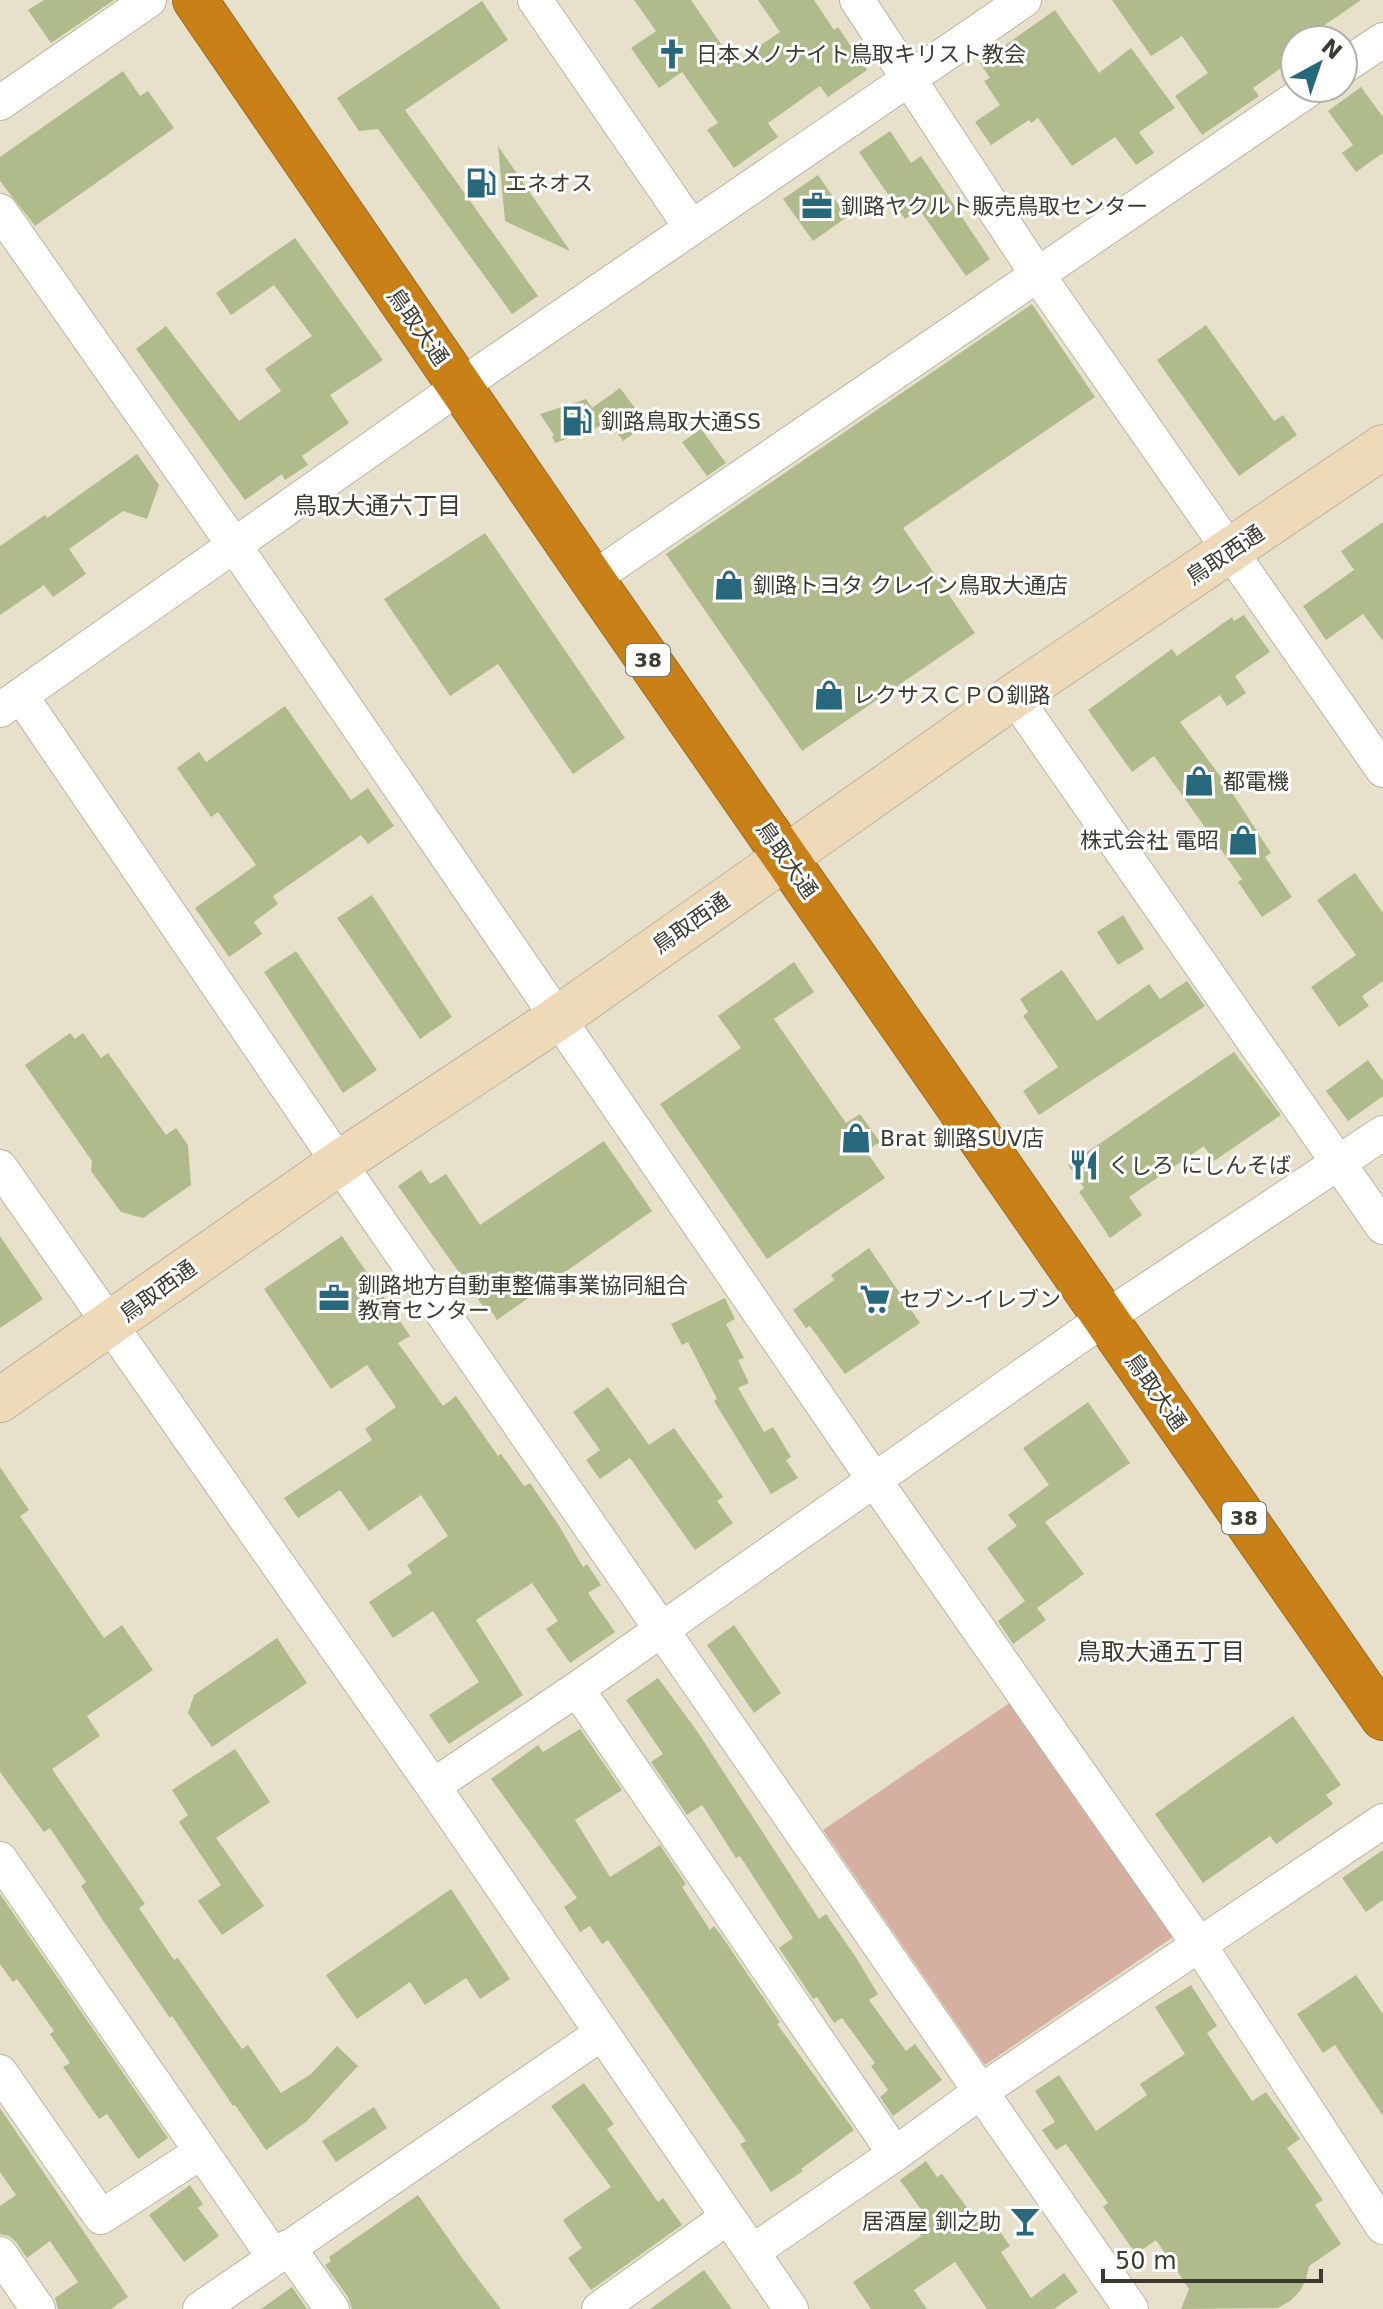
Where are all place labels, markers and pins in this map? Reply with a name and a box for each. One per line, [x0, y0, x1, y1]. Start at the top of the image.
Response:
church icon: 日本メノナイト鳥取キリスト教会 [655, 37, 689, 71]
place label: 日本メノナイト鳥取キリスト教会 [696, 42, 1026, 67]
fuel station icon: エネオス [464, 166, 498, 200]
place label: エネオス [505, 171, 593, 196]
office icon: 釧路ヤクルト販売鳥取センター [800, 189, 834, 223]
place label: 釧路ヤクルト販売鳥取センター [841, 194, 1148, 219]
fuel station icon: 釧路鳥取大通SS [560, 404, 594, 438]
place label: 釧路鳥取大通SS [601, 409, 761, 434]
shop icon: 釧路トヨタ クレイン鳥取大通店 [712, 568, 746, 602]
place label: 釧路トヨタ クレイン鳥取大通店 [753, 573, 1068, 598]
shop icon: レクサスＣＰＯ釧路 [812, 678, 846, 712]
place label: レクサスＣＰＯ釧路 [853, 683, 1051, 708]
shop icon: 都電機 [1182, 764, 1216, 798]
place label: 都電機 [1223, 769, 1289, 794]
shop icon: 株式会社 電昭 [1226, 823, 1260, 857]
place label: 株式会社 電昭 [1080, 828, 1219, 853]
shop icon: Brat 釧路SUV店 [839, 1121, 873, 1155]
place label: Brat 釧路SUV店 [880, 1126, 1044, 1151]
restaurant icon: くしろ にしんそば [1067, 1148, 1101, 1182]
place label: くしろ にしんそば [1108, 1153, 1291, 1178]
place label: 釧路地方自動車整備事業協同組合 教育センター [358, 1273, 688, 1323]
office icon: 釧路地方自動車整備事業協同組合 教育センター [317, 1281, 351, 1315]
supermarket icon: セブン-イレブン [858, 1282, 892, 1316]
place label: セブン-イレブン [899, 1287, 1061, 1312]
bar icon: 居酒屋 釧之助 [1008, 2204, 1042, 2238]
place label: 居酒屋 釧之助 [862, 2209, 1001, 2234]

